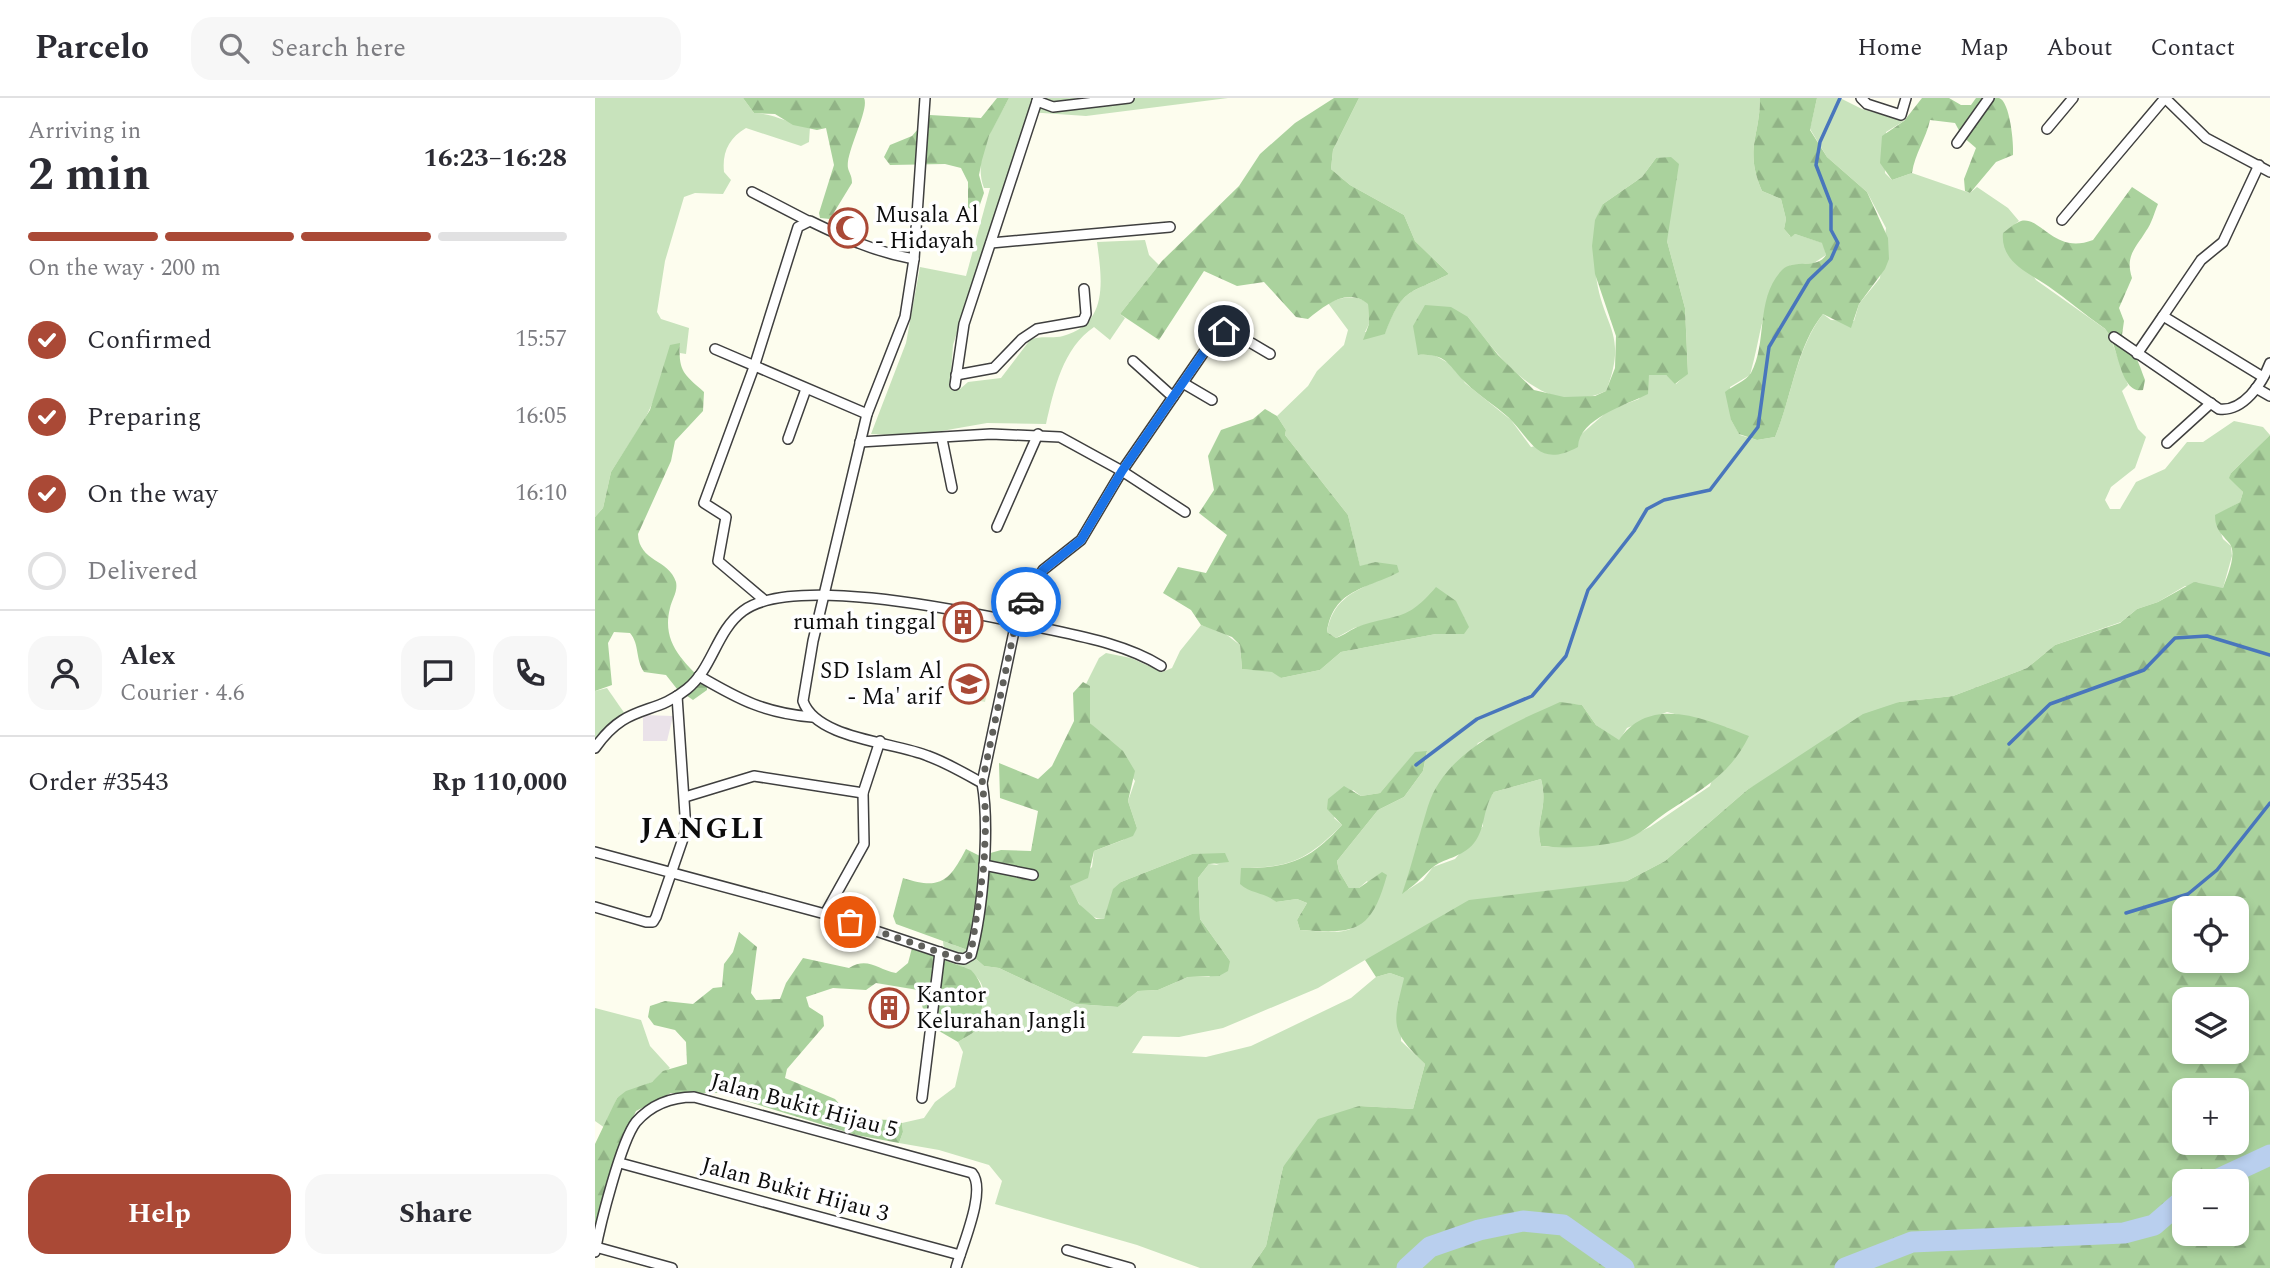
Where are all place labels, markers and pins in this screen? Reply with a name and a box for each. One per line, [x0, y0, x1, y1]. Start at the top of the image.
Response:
place label: Musala Al - Hidayah [875, 198, 979, 259]
mosque icon: Musala Al - Hidayah [827, 207, 869, 249]
pin [1194, 301, 1254, 361]
building icon: rumah tinggal [942, 601, 984, 643]
place label: rumah tinggal [793, 605, 936, 640]
place label: SD Islam Al - Ma' arif [820, 654, 944, 715]
school or university icon: SD Islam Al - Ma' arif [948, 663, 990, 705]
pin [820, 892, 880, 952]
place label: Kantor Kelurahan Jangli [916, 978, 1086, 1039]
building icon: Kantor Kelurahan Jangli [868, 987, 910, 1029]

